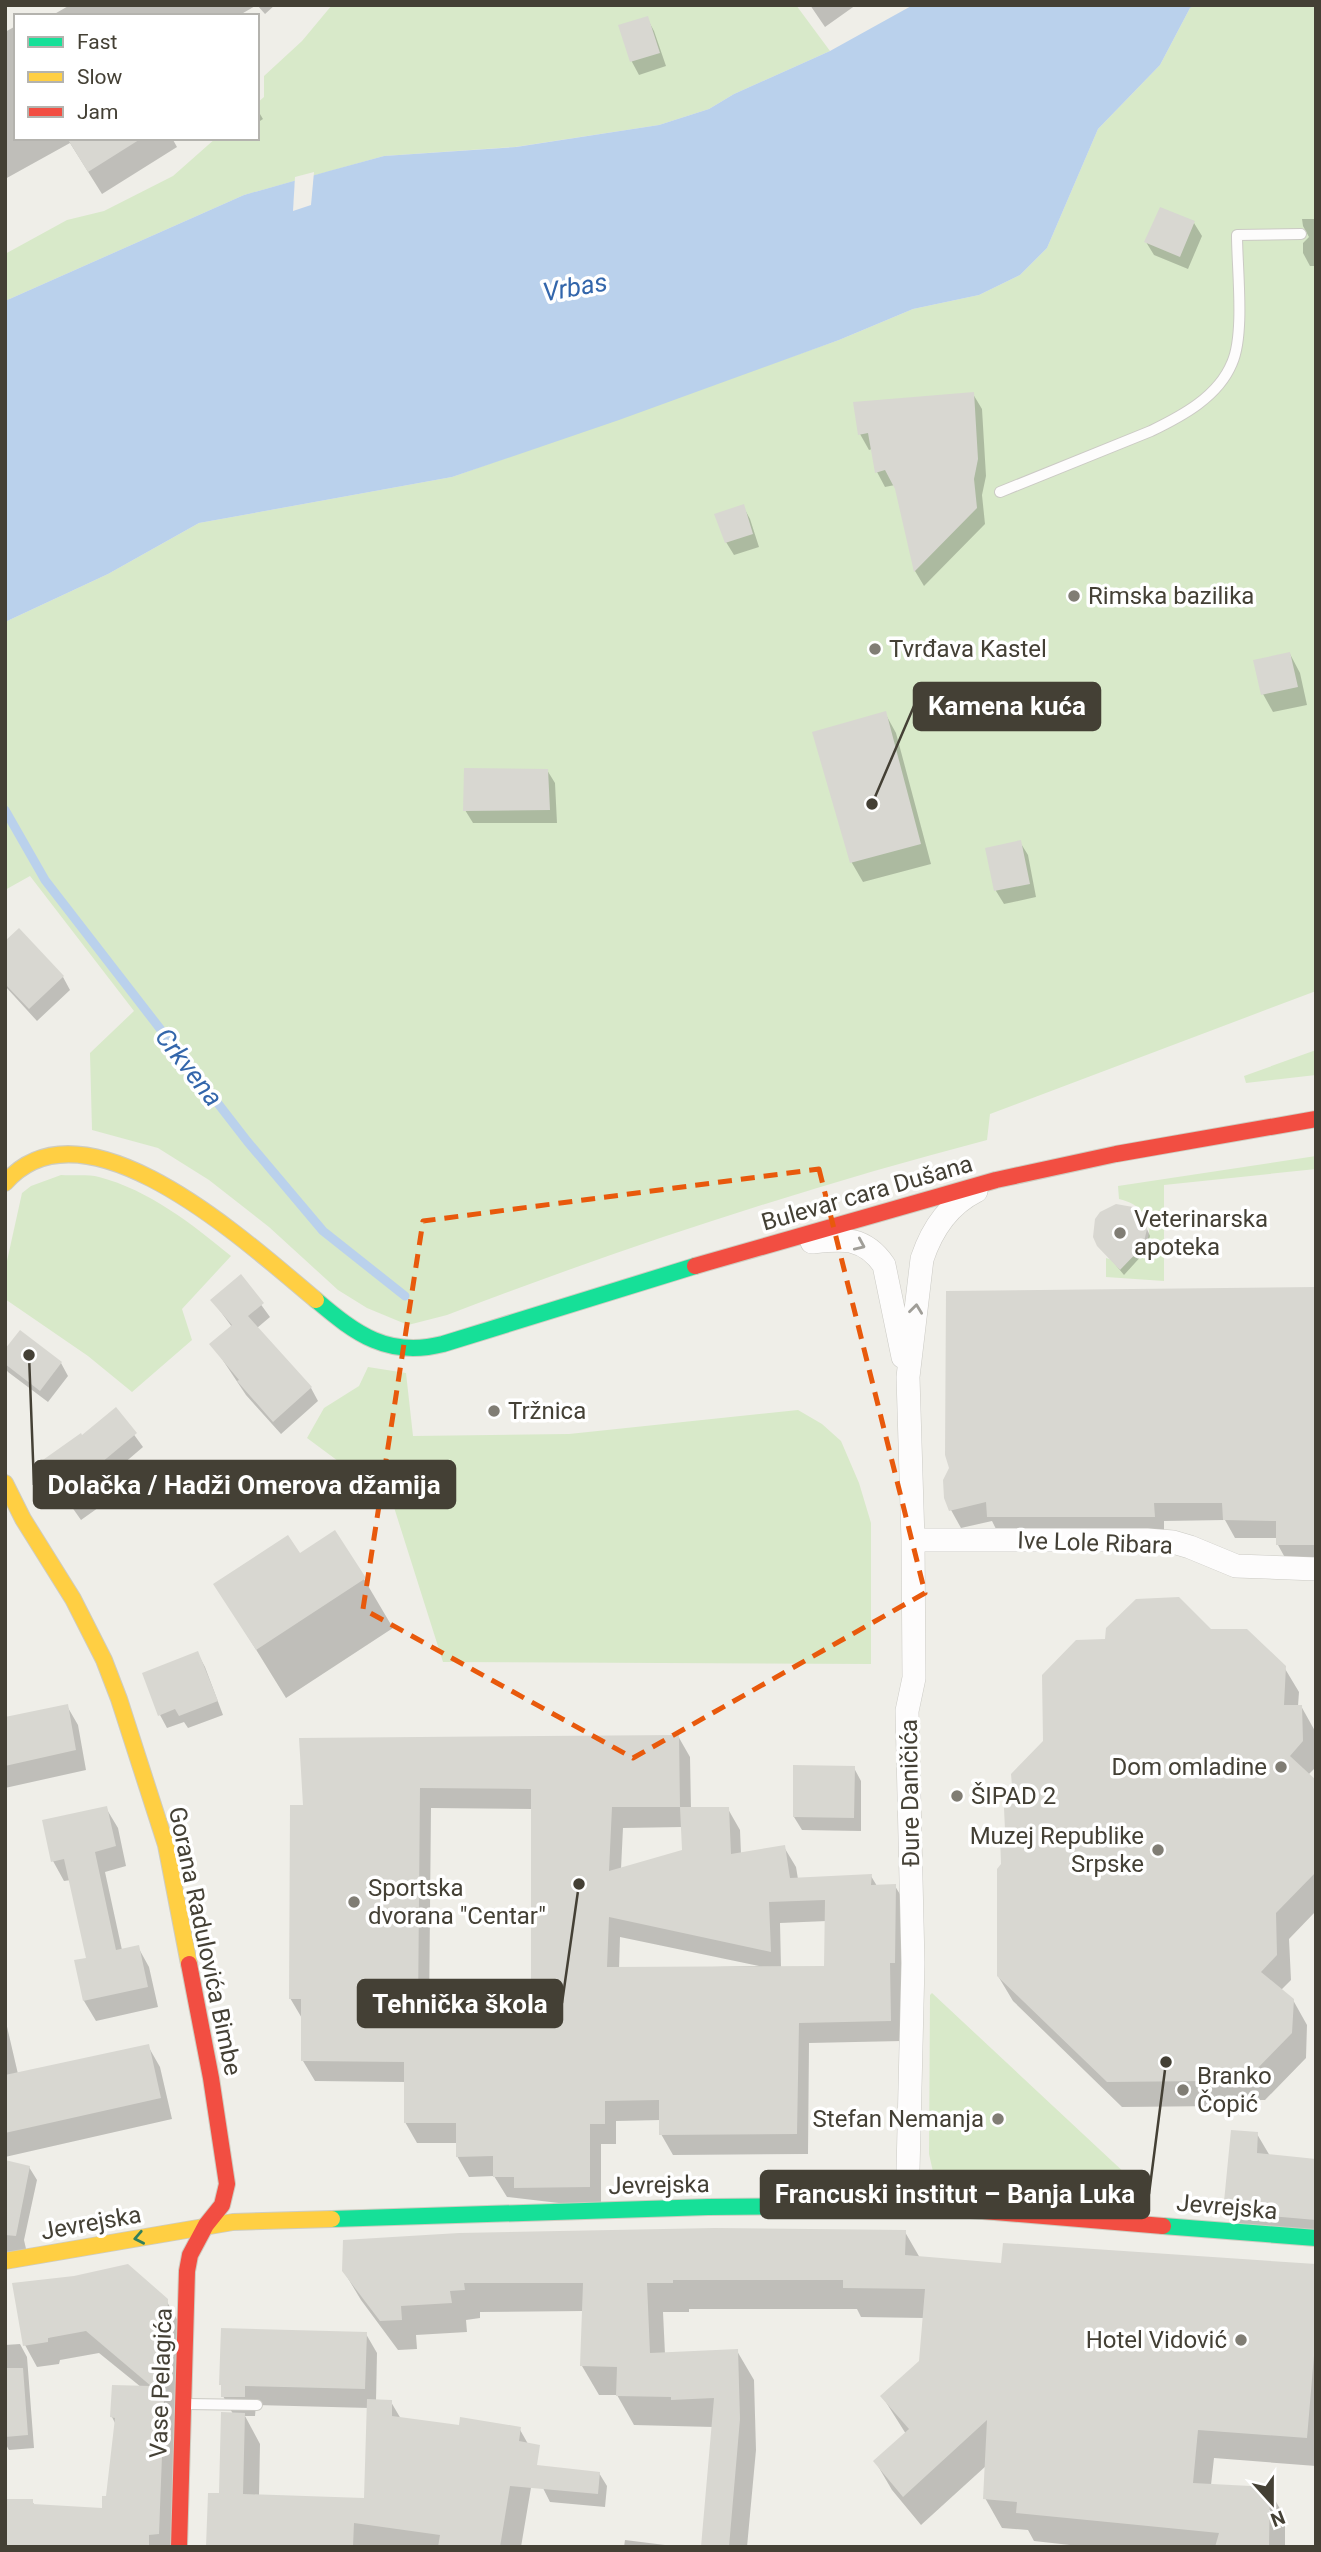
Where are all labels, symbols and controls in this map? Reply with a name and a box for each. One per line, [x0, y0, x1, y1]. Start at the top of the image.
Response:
legend [14, 14, 259, 140]
text: Fast [77, 30, 118, 54]
text: Slow [77, 65, 123, 89]
text: Jam [77, 100, 118, 124]
water label: Vrbas [540, 267, 610, 307]
place label: Rimska bazilika [1088, 582, 1254, 610]
marker: Rimska bazilika [1066, 588, 1082, 604]
place label: Tvrđava Kastel [889, 635, 1047, 663]
marker: Tvrđava Kastel [867, 641, 883, 657]
callout: Kamena kuća [914, 683, 1100, 730]
text: Kamena kuća [928, 691, 1086, 721]
water label: Crkvena [149, 1022, 229, 1112]
street label: Bulevar cara Dušana [758, 1149, 976, 1237]
place label: Veterinarska apoteka [1134, 1205, 1268, 1261]
marker: Veterinarska apoteka [1112, 1225, 1128, 1241]
one-way arrow [853, 1237, 865, 1251]
one-way arrow [908, 1304, 923, 1315]
place label: Tržnica [508, 1397, 586, 1425]
marker: Tržnica [486, 1403, 502, 1419]
callout: Dolačka / Hadži Omerova džamija [34, 1461, 455, 1508]
text: Dolačka / Hadži Omerova džamija [47, 1470, 441, 1500]
street label: Ive Lole Ribara [1017, 1526, 1173, 1560]
street label: Đure Daničića [895, 1719, 925, 1867]
place label: Dom omladine [1112, 1753, 1267, 1781]
marker: Dom omladine [1273, 1759, 1289, 1775]
place label: ŠIPAD 2 [971, 1782, 1056, 1810]
marker: ŠIPAD 2 [949, 1788, 965, 1804]
street label: Gorana Radulovića Bimbe [163, 1804, 247, 2078]
place label: Muzej Republike Srpske [970, 1822, 1144, 1878]
marker: Muzej Republike Srpske [1150, 1842, 1166, 1858]
place label: Sportska dvorana "Centar" [368, 1874, 546, 1930]
marker: Sportska dvorana "Centar" [346, 1894, 362, 1910]
callout: Tehnička škola [358, 1980, 562, 2027]
text: Tehnička škola [372, 1989, 548, 2019]
place label: Branko Čopić [1197, 2062, 1272, 2118]
marker: Branko Čopić [1175, 2082, 1191, 2098]
place label: Stefan Nemanja [813, 2105, 984, 2133]
marker: Stefan Nemanja [990, 2111, 1006, 2127]
street label: Jevrejska [608, 2170, 710, 2200]
callout: Francuski institut – Banja Luka [761, 2171, 1149, 2218]
text: Francuski institut – Banja Luka [775, 2179, 1135, 2209]
street label: Jevrejska [1175, 2189, 1279, 2225]
street label: Jevrejska [39, 2200, 143, 2246]
one-way arrow [133, 2229, 145, 2244]
street label: Vase Pelagića [144, 2307, 178, 2459]
place label: Hotel Vidović [1086, 2326, 1227, 2354]
marker: Hotel Vidović [1233, 2332, 1249, 2348]
north arrow [1237, 2468, 1307, 2538]
text: N [1268, 2505, 1288, 2532]

